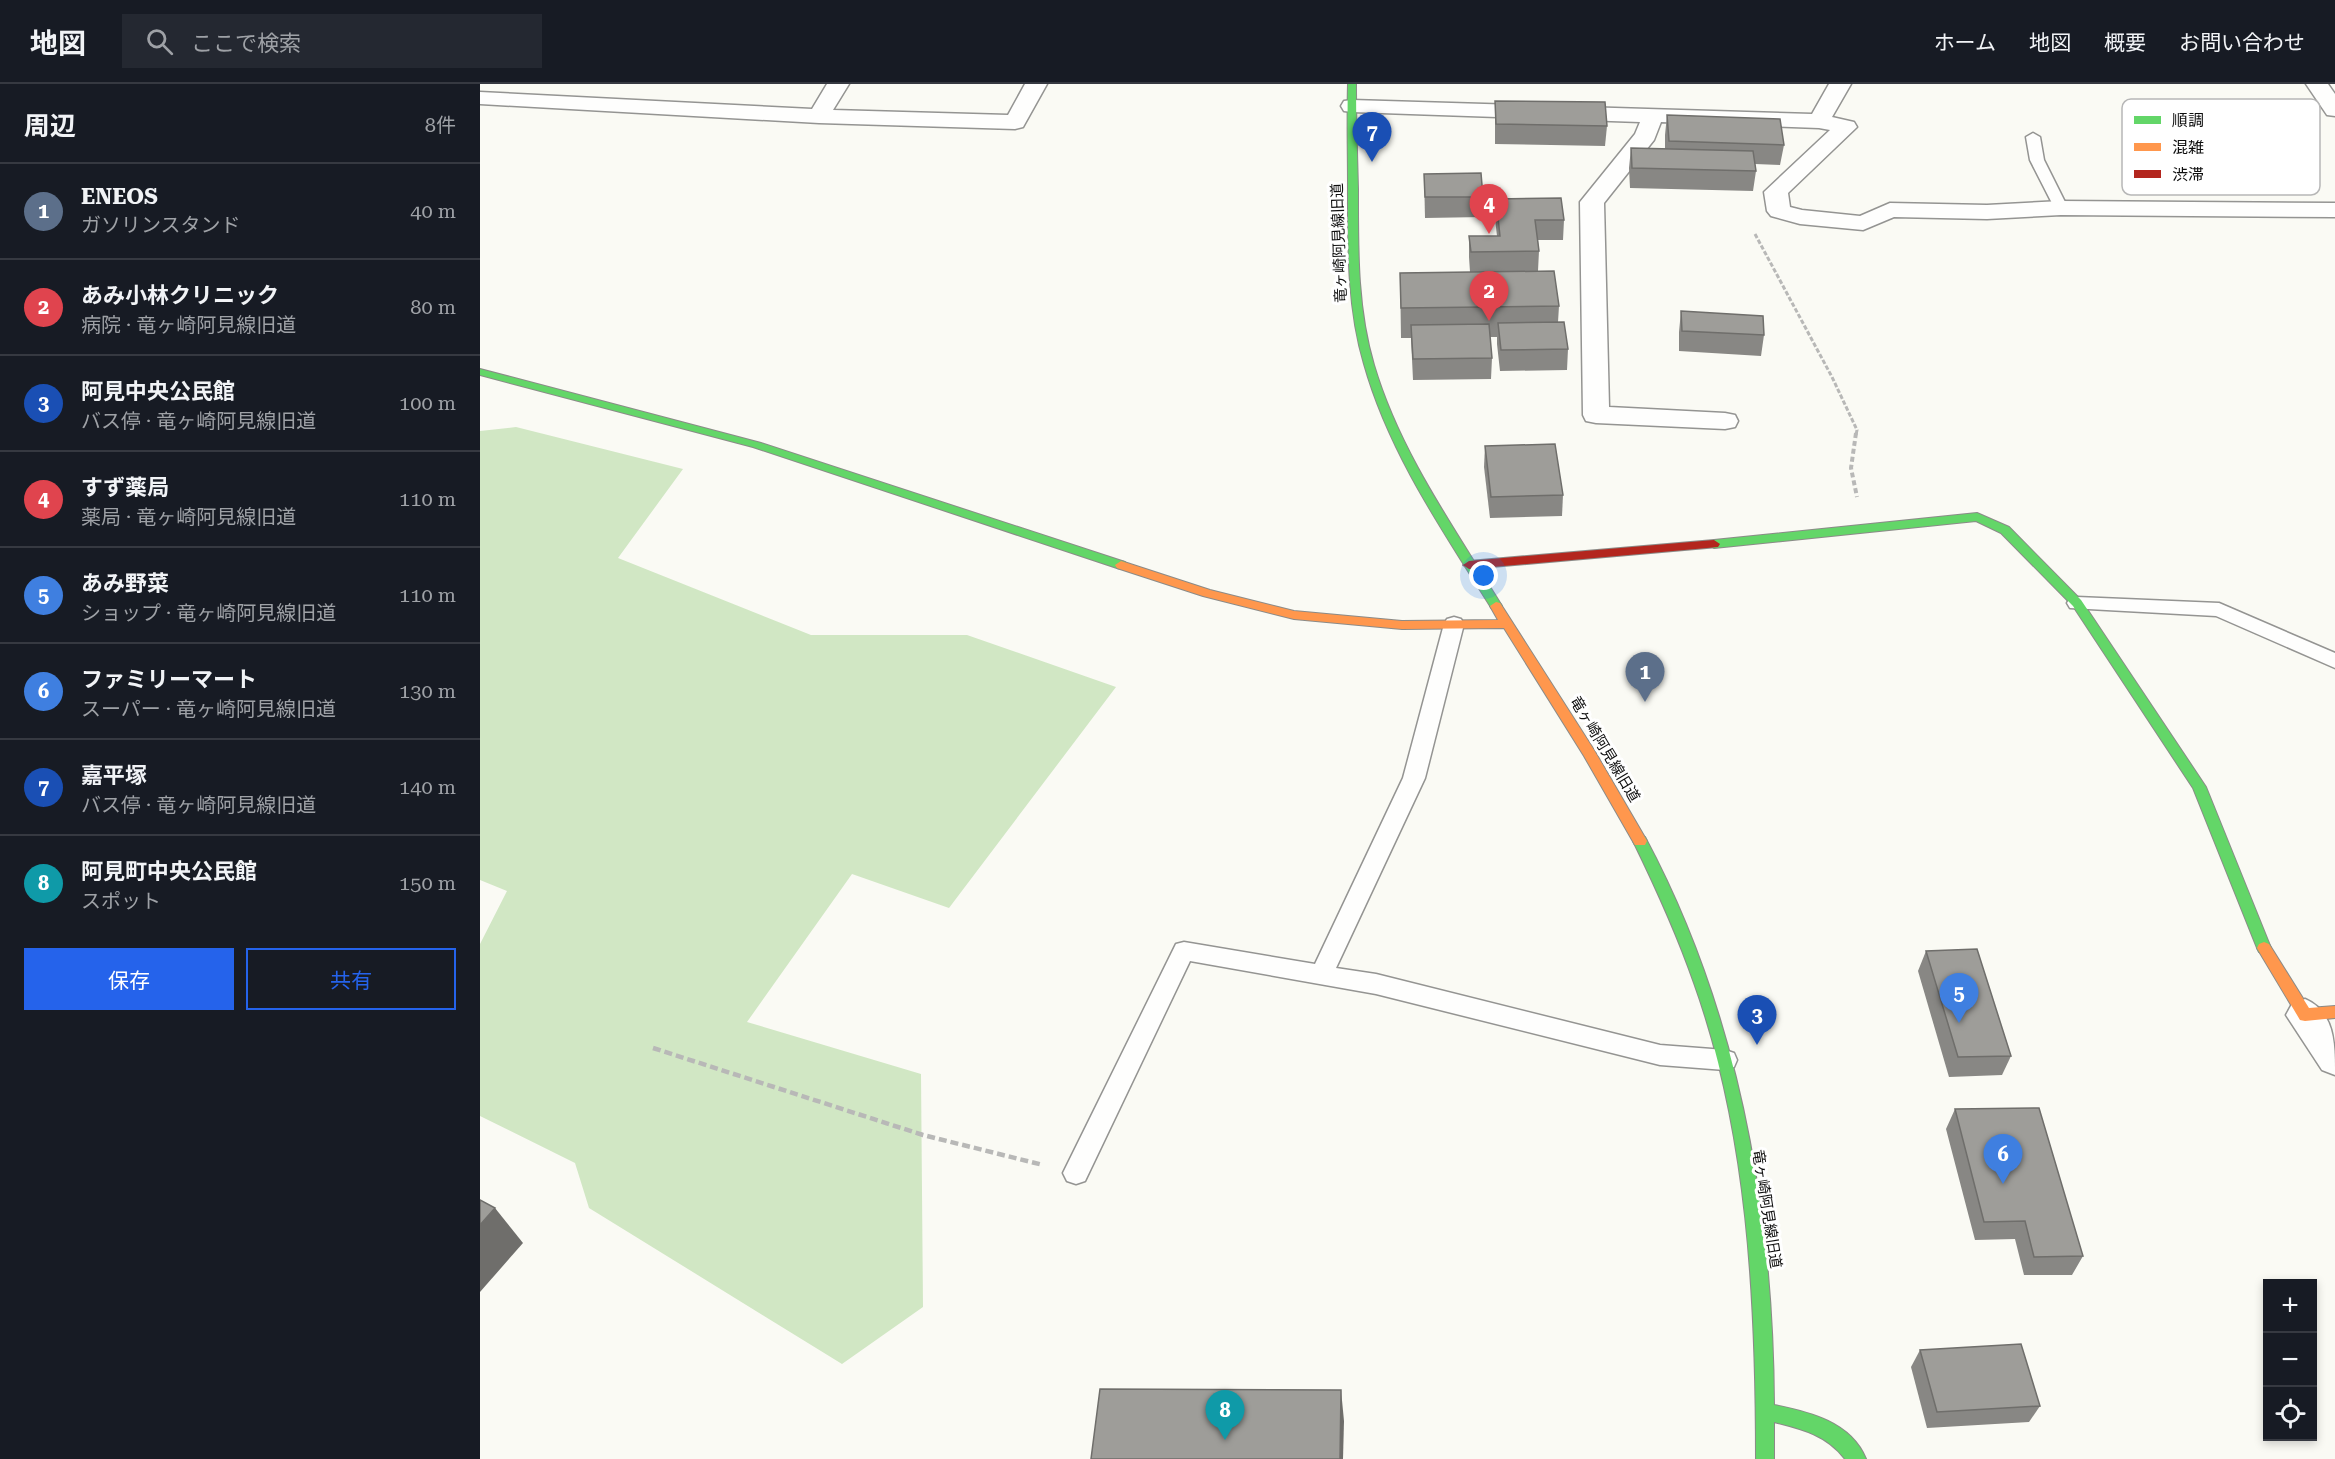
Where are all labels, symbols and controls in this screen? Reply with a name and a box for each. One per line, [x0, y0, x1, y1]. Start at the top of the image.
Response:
search box [122, 14, 542, 68]
icon: search [143, 25, 176, 58]
text: 地図 [30, 27, 86, 60]
text: ここで検索 [191, 31, 301, 56]
text: ホーム [1934, 31, 1996, 55]
text: 地図 [2029, 31, 2071, 55]
text: 概要 [2104, 31, 2146, 55]
text: お問い合わせ [2179, 31, 2305, 55]
legend [2122, 99, 2320, 195]
text: 周辺 [24, 111, 76, 141]
text: 順調 [2172, 111, 2204, 130]
pin: 7 [1352, 112, 1392, 162]
text: 8件 [425, 113, 456, 137]
text: 混雑 [2172, 138, 2204, 157]
text: 渋滞 [2172, 165, 2204, 184]
street label: 竜ヶ崎阿見線旧道 [1328, 183, 1350, 303]
text: ENEOS [81, 184, 158, 209]
pin: 4 [1470, 184, 1508, 234]
text: 1 [38, 199, 49, 223]
text: 40 m [410, 199, 456, 223]
text: ガソリンスタンド [81, 213, 241, 237]
pin: 2 [1470, 272, 1508, 321]
text: あみ小林クリニック [81, 283, 279, 308]
text: 2 [38, 295, 49, 319]
text: 80 m [410, 295, 456, 319]
text: 病院 · 竜ヶ崎阿見線旧道 [81, 313, 296, 337]
text: 阿見中央公民館 [81, 379, 235, 404]
text: 3 [38, 391, 49, 415]
text: 100 m [399, 391, 456, 415]
text: バス停 · 竜ヶ崎阿見線旧道 [81, 409, 316, 433]
text: すず薬局 [81, 475, 169, 500]
text: 4 [38, 487, 49, 511]
text: 110 m [399, 487, 456, 511]
text: 薬局 · 竜ヶ崎阿見線旧道 [81, 505, 296, 529]
your location [1469, 561, 1498, 590]
text: あみ野菜 [81, 571, 169, 596]
text: 5 [38, 583, 49, 607]
text: 110 m [399, 583, 456, 607]
text: ショップ · 竜ヶ崎阿見線旧道 [81, 601, 336, 625]
pin: 1 [1626, 652, 1664, 702]
text: ファミリーマート [81, 667, 257, 692]
text: 6 [38, 679, 49, 703]
text: 130 m [399, 679, 456, 703]
street label: 竜ヶ崎阿見線旧道 [1566, 693, 1644, 805]
text: スーパー · 竜ヶ崎阿見線旧道 [81, 697, 336, 721]
text: 嘉平塚 [81, 763, 147, 788]
text: 7 [38, 775, 49, 799]
text: 140 m [399, 775, 456, 799]
text: バス停 · 竜ヶ崎阿見線旧道 [81, 793, 316, 817]
text: 阿見町中央公民館 [81, 859, 257, 884]
text: 8 [38, 871, 49, 895]
text: 150 m [399, 871, 456, 895]
text: スポット [81, 889, 161, 913]
button: 保存 [24, 948, 234, 1010]
button: 共有 [246, 948, 456, 1010]
pin: 5 [1940, 974, 1978, 1023]
pin: 3 [1738, 996, 1776, 1045]
pin: 6 [1984, 1134, 2023, 1184]
street label: 竜ヶ崎阿見線旧道 [1749, 1148, 1785, 1270]
map controls [2263, 1279, 2317, 1441]
button: + [2263, 1279, 2317, 1333]
button: − [2263, 1333, 2317, 1387]
button: locate [2263, 1387, 2317, 1441]
pin: 8 [1206, 1390, 1244, 1440]

